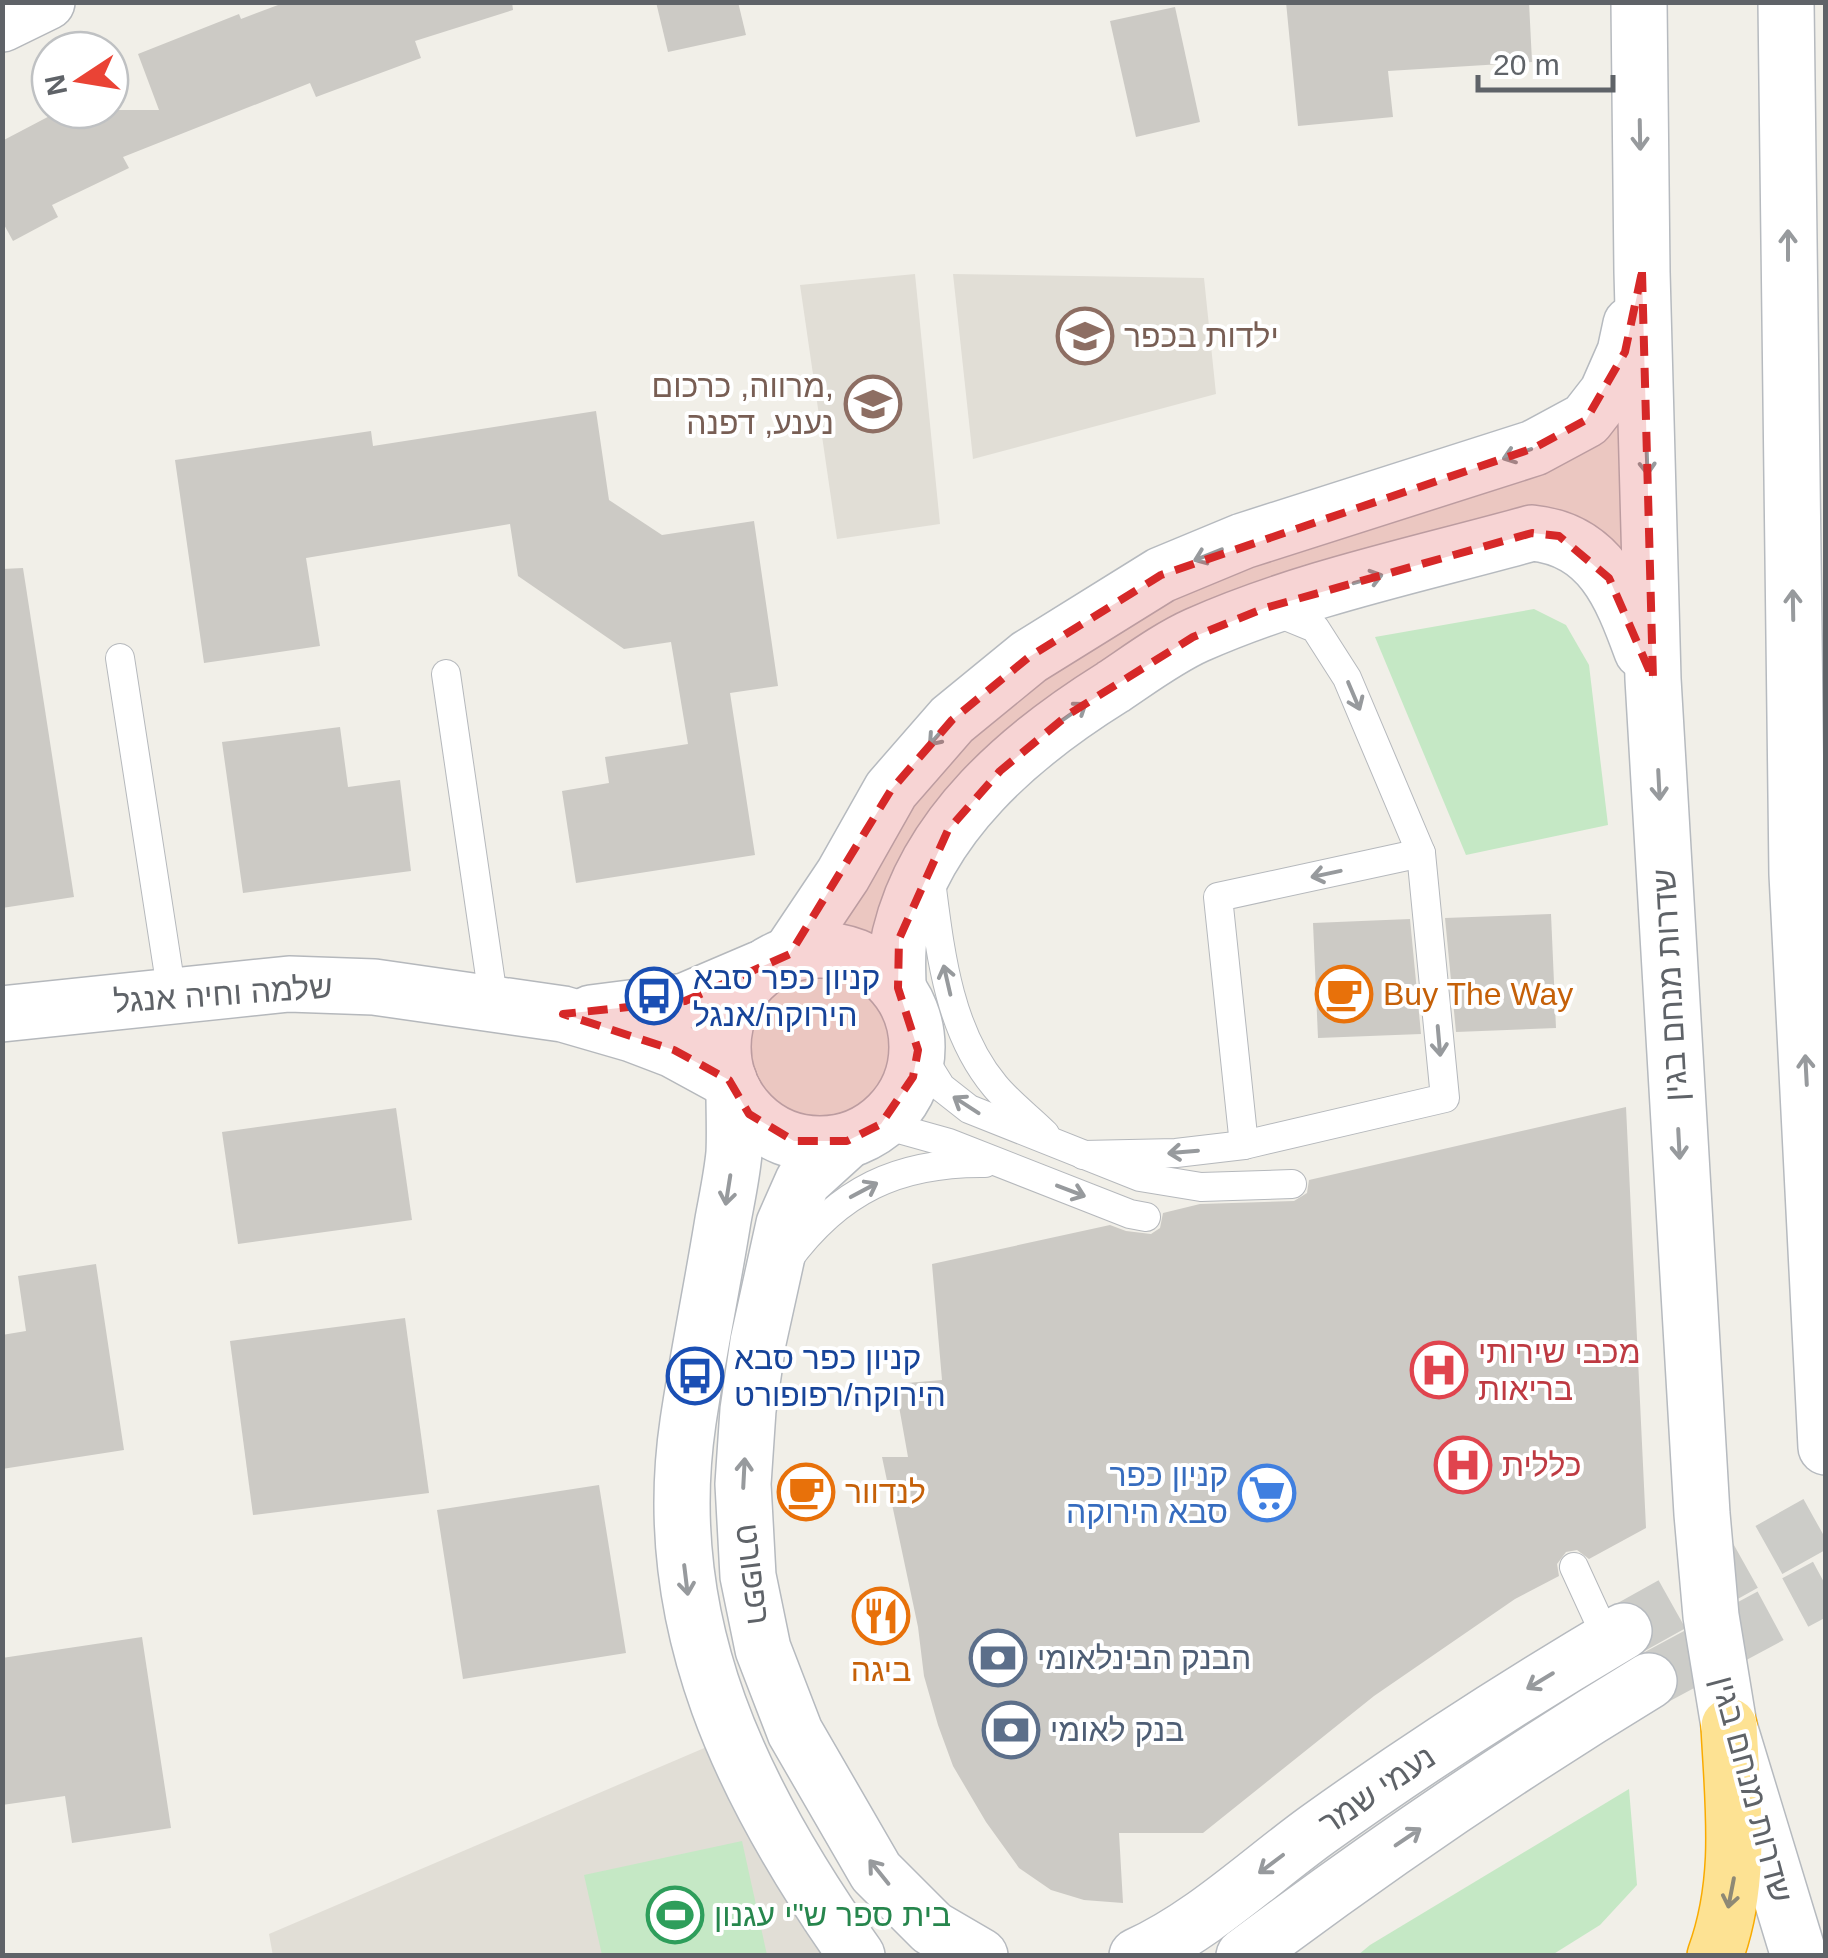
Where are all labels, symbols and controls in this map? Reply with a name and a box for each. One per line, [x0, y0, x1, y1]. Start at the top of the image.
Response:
north arrow [30, 30, 130, 130]
scale bar [1478, 30, 1613, 92]
text: 20 m [1493, 48, 1560, 81]
text: N [39, 72, 73, 98]
one-way arrow [1630, 118, 1650, 150]
one-way arrow [1778, 229, 1798, 262]
school or university icon: ילדות בכפר [1055, 306, 1115, 366]
place label: ילדות בכפר [1124, 318, 1279, 354]
place label: מרווה, כרכום, נענע, דפנה [652, 368, 834, 441]
school or university icon: מרווה, כרכום, נענע, דפנה [843, 374, 903, 434]
one-way arrow [1637, 443, 1656, 475]
one-way arrow [1501, 446, 1533, 464]
one-way arrow [1193, 548, 1224, 566]
one-way arrow [1352, 569, 1383, 587]
one-way arrow [1783, 589, 1802, 621]
one-way arrow [1347, 680, 1365, 711]
one-way arrow [1060, 702, 1087, 723]
one-way arrow [928, 721, 951, 746]
one-way arrow [1650, 768, 1669, 800]
one-way arrow [1311, 865, 1343, 884]
street label: שדרות מנחם בגין [1646, 868, 1694, 1102]
place label: קניון כפר סבא הירוקה/אנגל [693, 960, 880, 1033]
cafe icon: Buy The Way [1314, 964, 1374, 1024]
one-way arrow [937, 965, 955, 997]
bus stop icon: קניון כפר סבא הירוקה/אנגל [624, 966, 684, 1026]
street label: שלמה וחיה אנגל [112, 968, 334, 1020]
place label: Buy The Way [1383, 976, 1573, 1012]
one-way arrow [1430, 1025, 1449, 1057]
one-way arrow [1796, 1054, 1815, 1086]
one-way arrow [952, 1094, 980, 1115]
one-way arrow [1670, 1128, 1689, 1160]
one-way arrow [1167, 1142, 1199, 1161]
one-way arrow [718, 1173, 737, 1205]
one-way arrow [849, 1180, 878, 1199]
one-way arrow [1056, 1184, 1086, 1202]
place label: מכבי שירותי בריאות [1478, 1334, 1641, 1407]
place label: קניון כפר סבא הירוקה/רפופורט [734, 1340, 946, 1413]
hospital icon: מכבי שירותי בריאות [1409, 1340, 1469, 1400]
bus stop icon: קניון כפר סבא הירוקה/רפופורט [665, 1346, 725, 1406]
hospital icon: כללית [1433, 1435, 1493, 1495]
place label: כללית [1502, 1447, 1582, 1483]
place label: קניון כפר סבא הירוקה [1066, 1457, 1228, 1530]
one-way arrow [735, 1458, 754, 1490]
cafe icon: לנדוור [776, 1462, 836, 1522]
supermarket icon: קניון כפר סבא הירוקה [1237, 1463, 1297, 1523]
place label: לנדוור [845, 1474, 926, 1510]
street label: רפפורט [729, 1521, 777, 1627]
one-way arrow [678, 1564, 696, 1596]
restaurant icon: ביגה [851, 1586, 911, 1646]
bank icon: הבנק הבינלאומי [968, 1628, 1028, 1688]
place label: הבנק הבינלאומי [1037, 1640, 1251, 1676]
place label: ביגה [851, 1652, 911, 1688]
one-way arrow [1526, 1671, 1555, 1691]
street label: שדרות מנחם בגין [1704, 1672, 1800, 1906]
bank icon: בנק לאומי [981, 1700, 1041, 1760]
place label: בנק לאומי [1050, 1712, 1184, 1748]
street label: נעמי שמר [1312, 1738, 1442, 1842]
one-way arrow [1394, 1827, 1422, 1848]
one-way arrow [1258, 1854, 1285, 1875]
one-way arrow [868, 1860, 890, 1886]
one-way arrow [1721, 1876, 1740, 1909]
sports icon: בית ספר ש"י עגנון [645, 1885, 705, 1945]
place label: בית ספר ש"י עגנון [714, 1897, 951, 1933]

